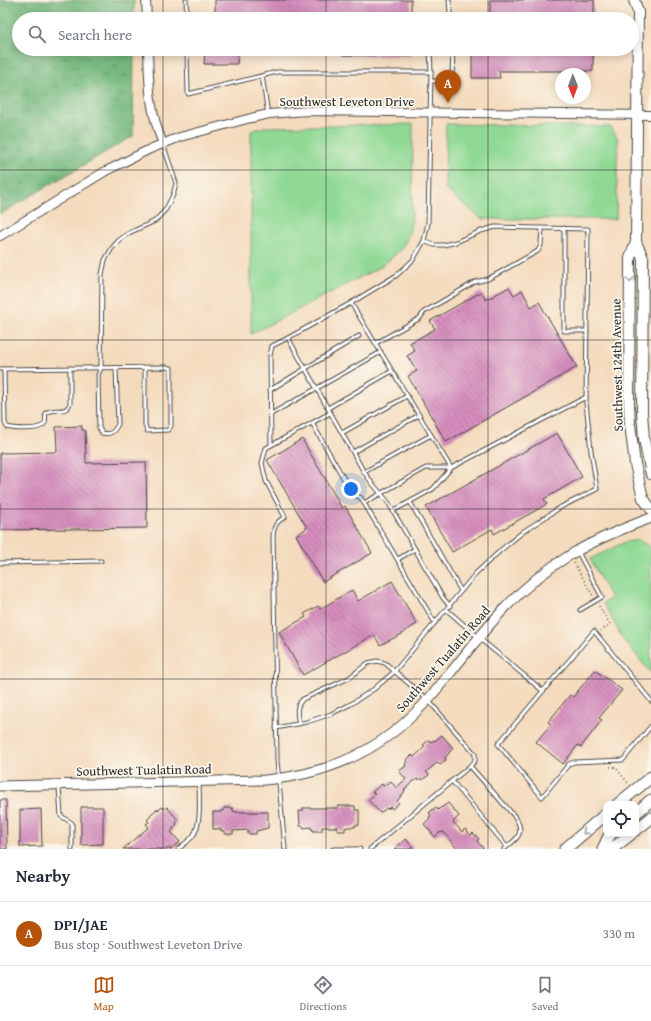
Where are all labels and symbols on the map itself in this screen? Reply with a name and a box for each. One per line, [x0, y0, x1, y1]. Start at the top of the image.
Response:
north arrow [555, 68, 591, 104]
pin: A [435, 70, 461, 103]
street label: Southwest Leveton Drive [280, 92, 414, 111]
one-way arrow [625, 277, 634, 283]
street label: Southwest 124th Avenue [606, 298, 628, 432]
your location [341, 479, 361, 499]
street label: Southwest Tualatin Road [391, 602, 495, 716]
street label: Southwest Tualatin Road [76, 759, 212, 781]
one-way arrow [583, 827, 590, 834]

